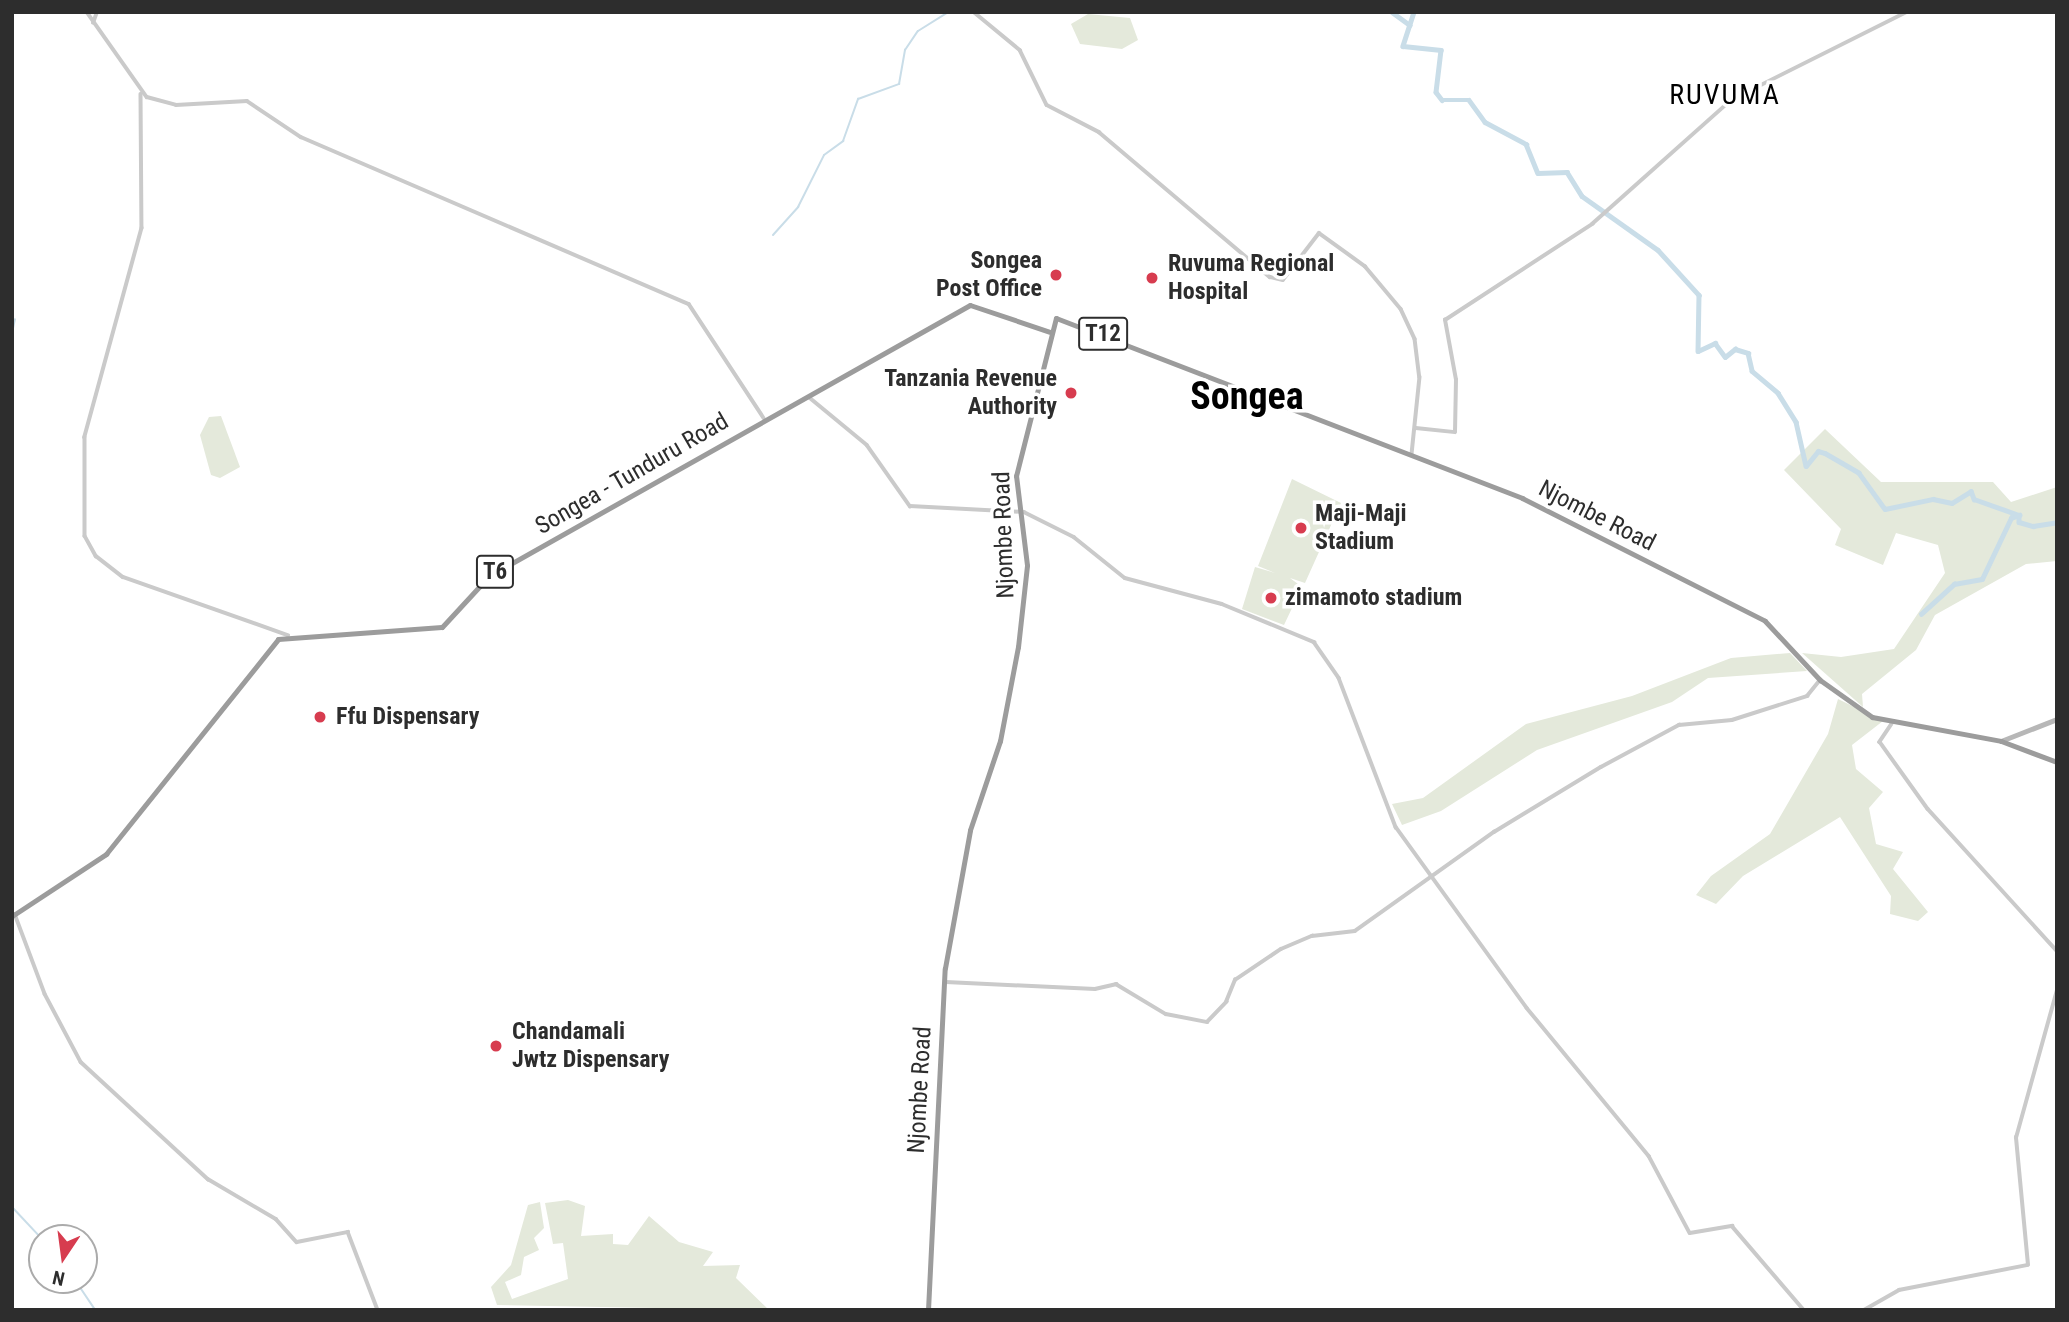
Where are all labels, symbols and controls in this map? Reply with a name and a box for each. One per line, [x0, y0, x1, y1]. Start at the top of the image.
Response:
district label: RUVUMA [1670, 78, 1780, 112]
place label: Songea Post Office [936, 247, 1042, 303]
place label: Ruvuma Regional Hospital [1168, 250, 1334, 306]
marker: Songea Post Office [1048, 267, 1064, 283]
marker: Ruvuma Regional Hospital [1142, 268, 1162, 288]
road number: T12 [1077, 314, 1129, 354]
place label: Tanzania Revenue Authority [884, 365, 1057, 421]
district label: Songea [1190, 374, 1304, 420]
marker: Tanzania Revenue Authority [1063, 385, 1079, 401]
street label: Songea - Tunduru Road [530, 407, 734, 541]
street label: Njombe Road [987, 471, 1021, 599]
street label: Njombe Road [1534, 474, 1660, 558]
place label: Maji-Maji Stadium [1315, 500, 1407, 556]
marker: Maji-Maji Stadium [1293, 520, 1309, 536]
road number: T6 [476, 552, 514, 592]
place label: zimamoto stadium [1285, 584, 1462, 612]
marker: zimamoto stadium [1263, 590, 1279, 606]
place label: Ffu Dispensary [336, 703, 479, 731]
marker: Ffu Dispensary [310, 707, 330, 727]
place label: Chandamali Jwtz Dispensary [512, 1018, 669, 1074]
street label: Njombe Road [902, 1026, 938, 1154]
marker: Chandamali Jwtz Dispensary [486, 1036, 506, 1056]
north arrow [28, 1224, 98, 1294]
text: N [50, 1265, 67, 1291]

